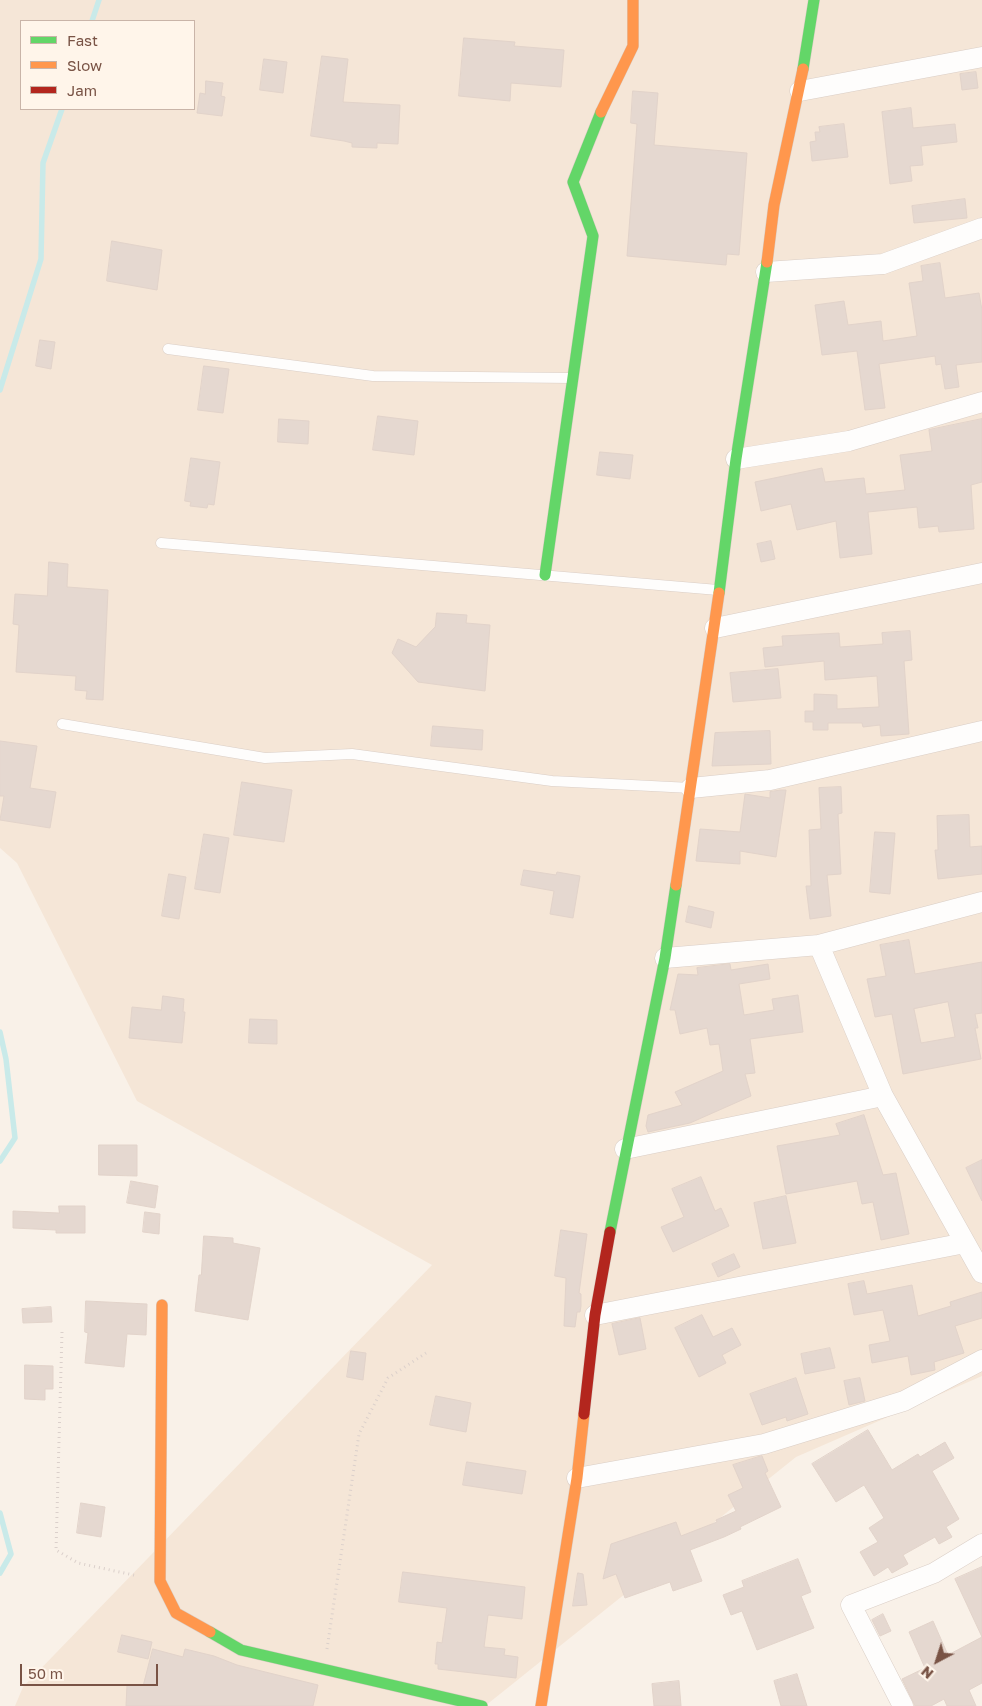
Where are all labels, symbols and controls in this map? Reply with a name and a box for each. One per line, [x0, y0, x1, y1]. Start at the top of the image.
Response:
legend [20, 20, 195, 110]
text: Fast [67, 31, 98, 49]
text: Slow [67, 56, 102, 74]
text: Jam [67, 81, 97, 99]
north arrow [912, 1636, 962, 1686]
scale bar [22, 1654, 160, 1686]
text: N [918, 1663, 937, 1683]
text: 50 m [28, 1664, 63, 1682]

